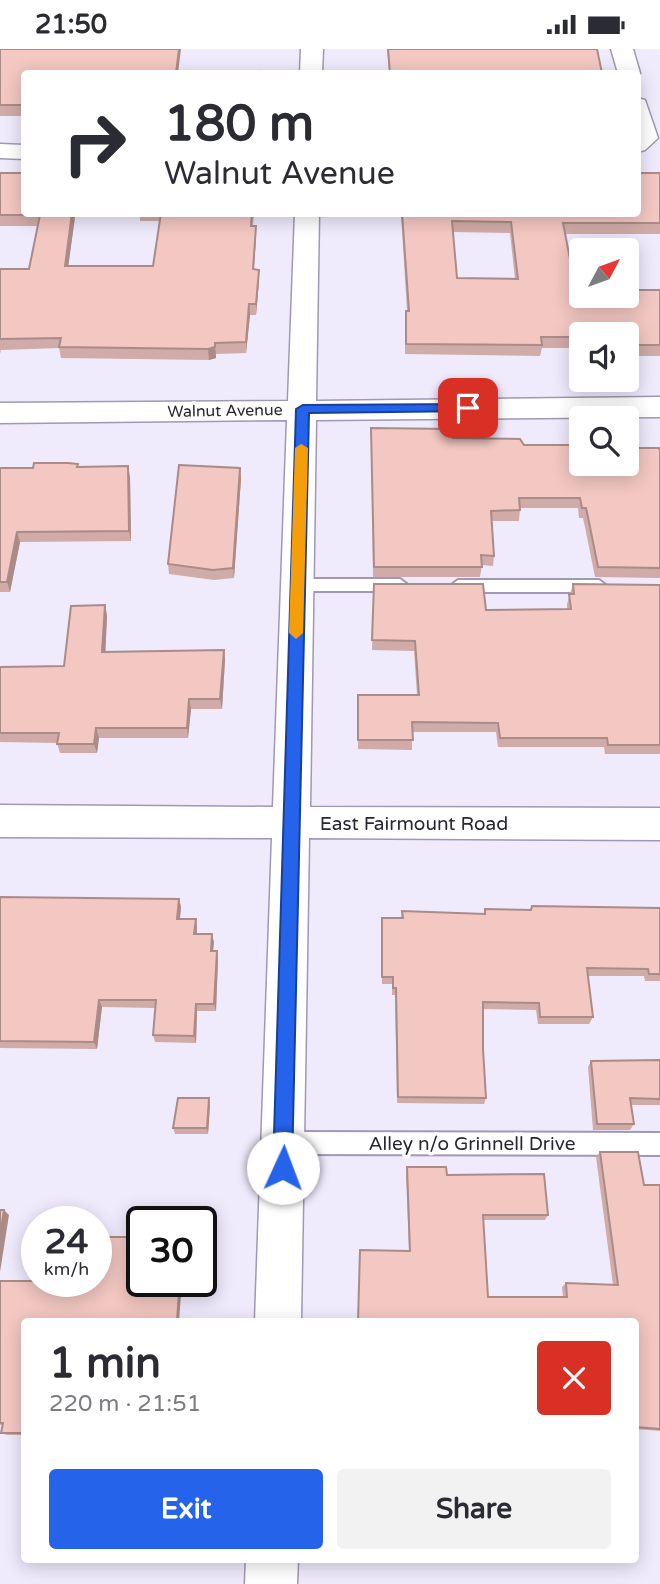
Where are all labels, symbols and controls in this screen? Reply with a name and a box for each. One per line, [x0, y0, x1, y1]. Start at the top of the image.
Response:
text: 21:50 [35, 9, 107, 40]
text: 180 m [164, 95, 314, 154]
icon: right [49, 98, 140, 189]
text: Walnut Avenue [164, 155, 395, 193]
north arrow [569, 238, 639, 308]
map controls [569, 238, 639, 476]
button: sound [569, 322, 639, 392]
pin [438, 378, 498, 438]
icon: arrive [449, 389, 487, 427]
street label: Walnut Avenue [167, 400, 283, 422]
button: search [569, 406, 639, 476]
street label: East Fairmount Road [320, 813, 508, 835]
position arrow [246, 1131, 320, 1205]
street label: Alley n/o Grinnell Drive [369, 1133, 575, 1155]
speed limit sign: 30 [126, 1206, 217, 1297]
text: 24 [45, 1221, 88, 1263]
text: km/h [44, 1258, 89, 1280]
text: 1 min [49, 1338, 161, 1389]
button: close [537, 1341, 611, 1415]
text: 220 m · 21:51 [49, 1390, 201, 1418]
button: Exit [49, 1469, 323, 1549]
button: Share [337, 1469, 611, 1549]

